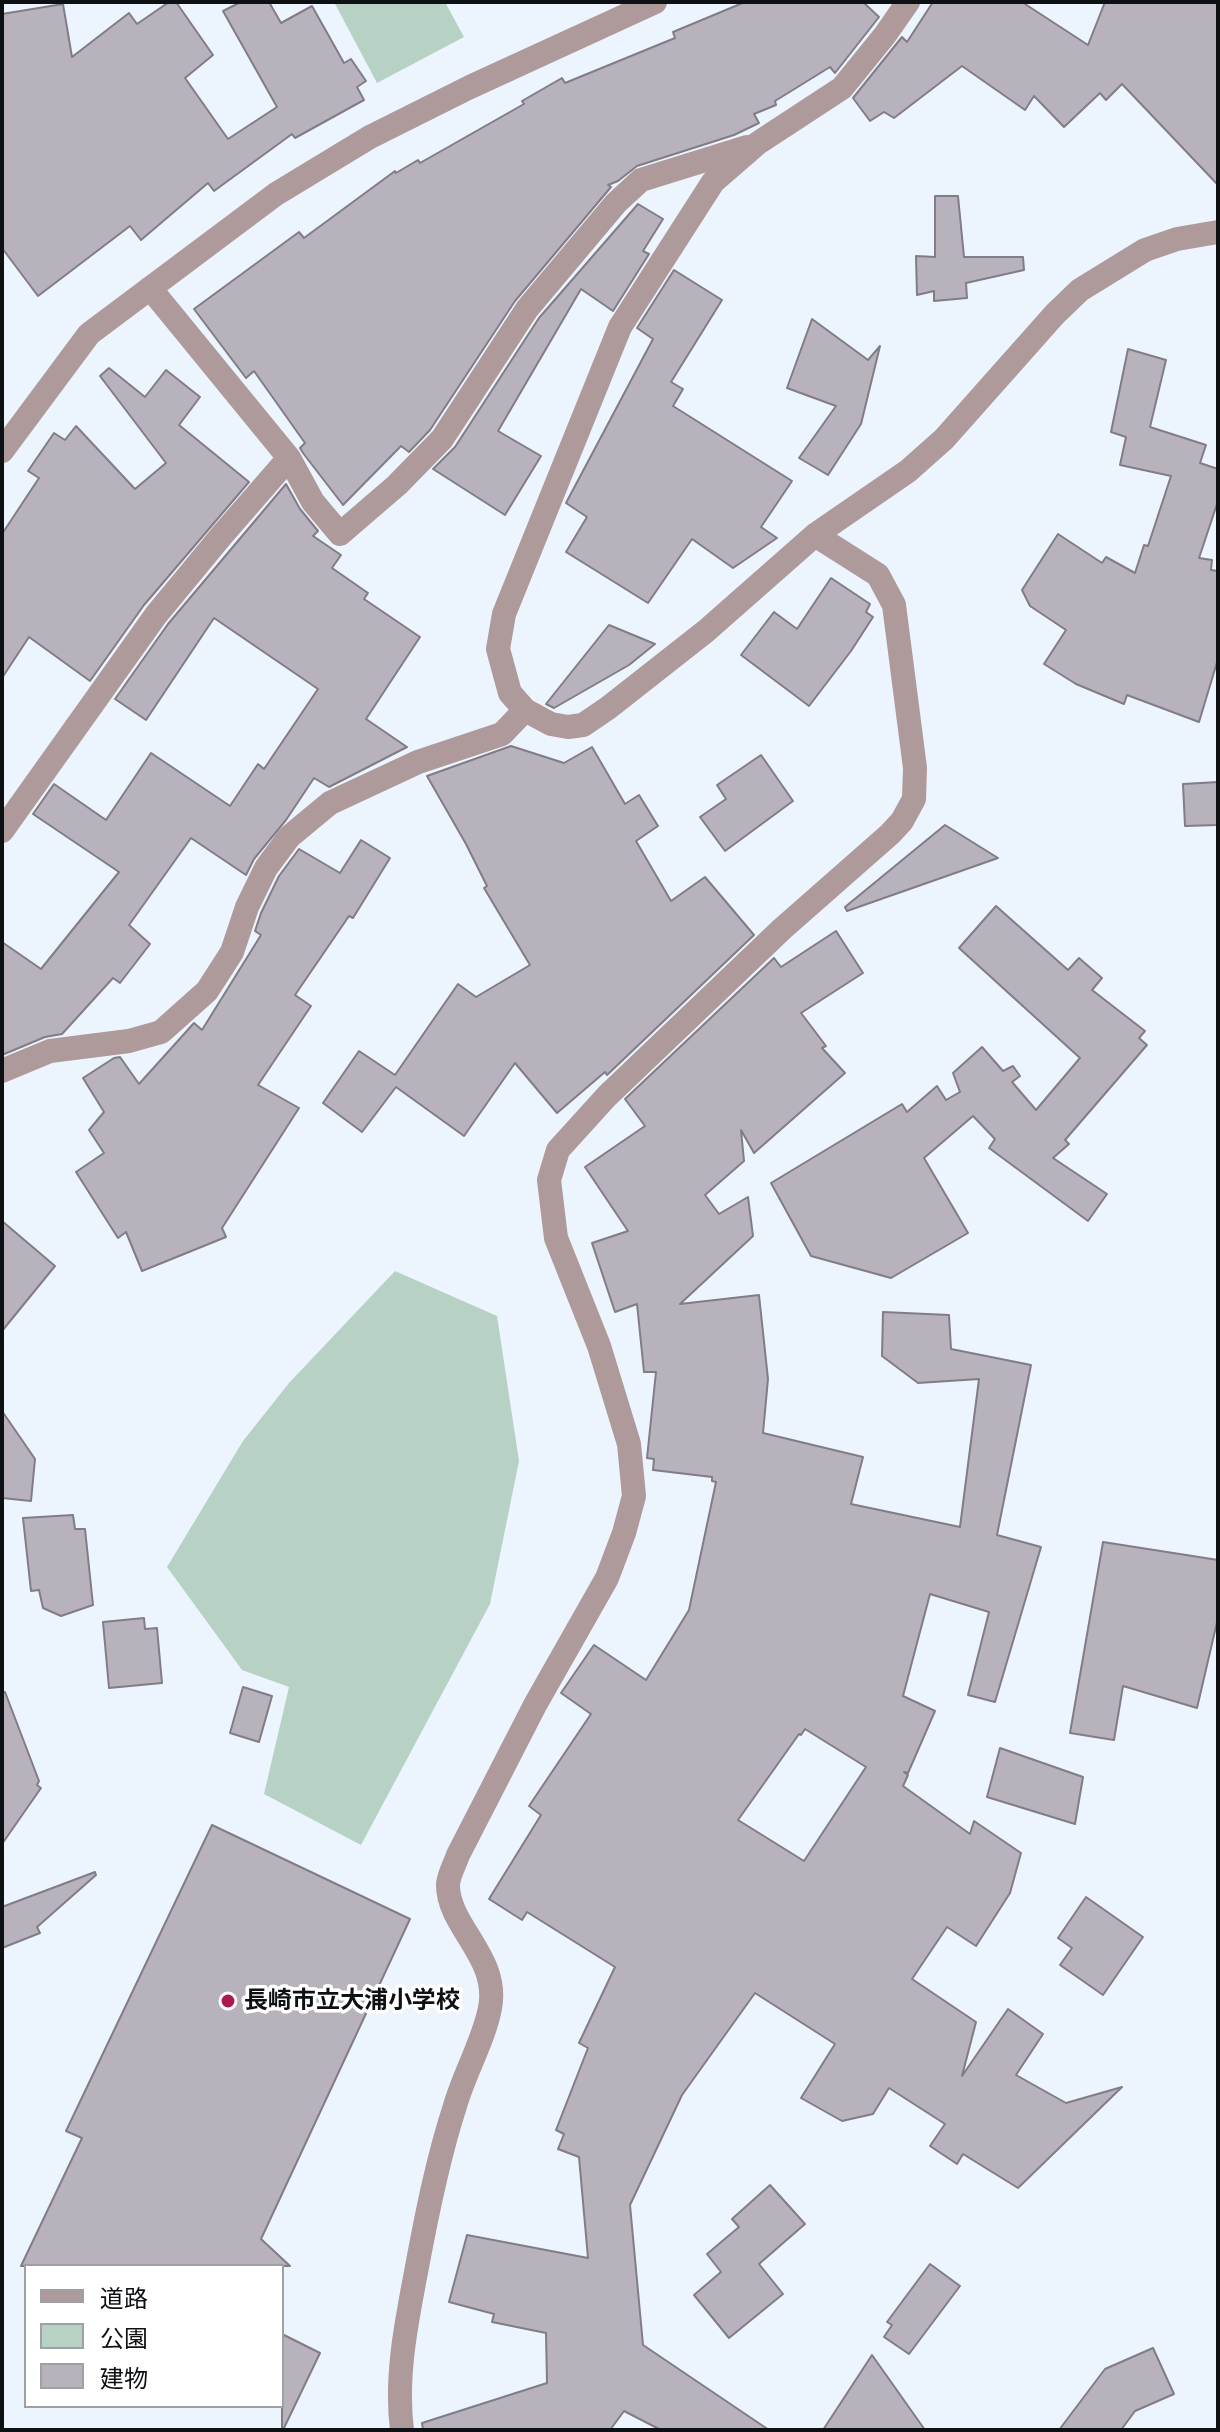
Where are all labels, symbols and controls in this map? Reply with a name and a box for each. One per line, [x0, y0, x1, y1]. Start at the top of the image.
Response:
place label: 長崎市立大浦小学校 [244, 1987, 460, 2015]
marker: 長崎市立大浦小学校 [219, 1992, 237, 2010]
legend [24, 2264, 284, 2408]
text: 道路 [100, 2285, 148, 2313]
text: 公園 [100, 2325, 148, 2353]
text: 建物 [100, 2365, 148, 2393]

